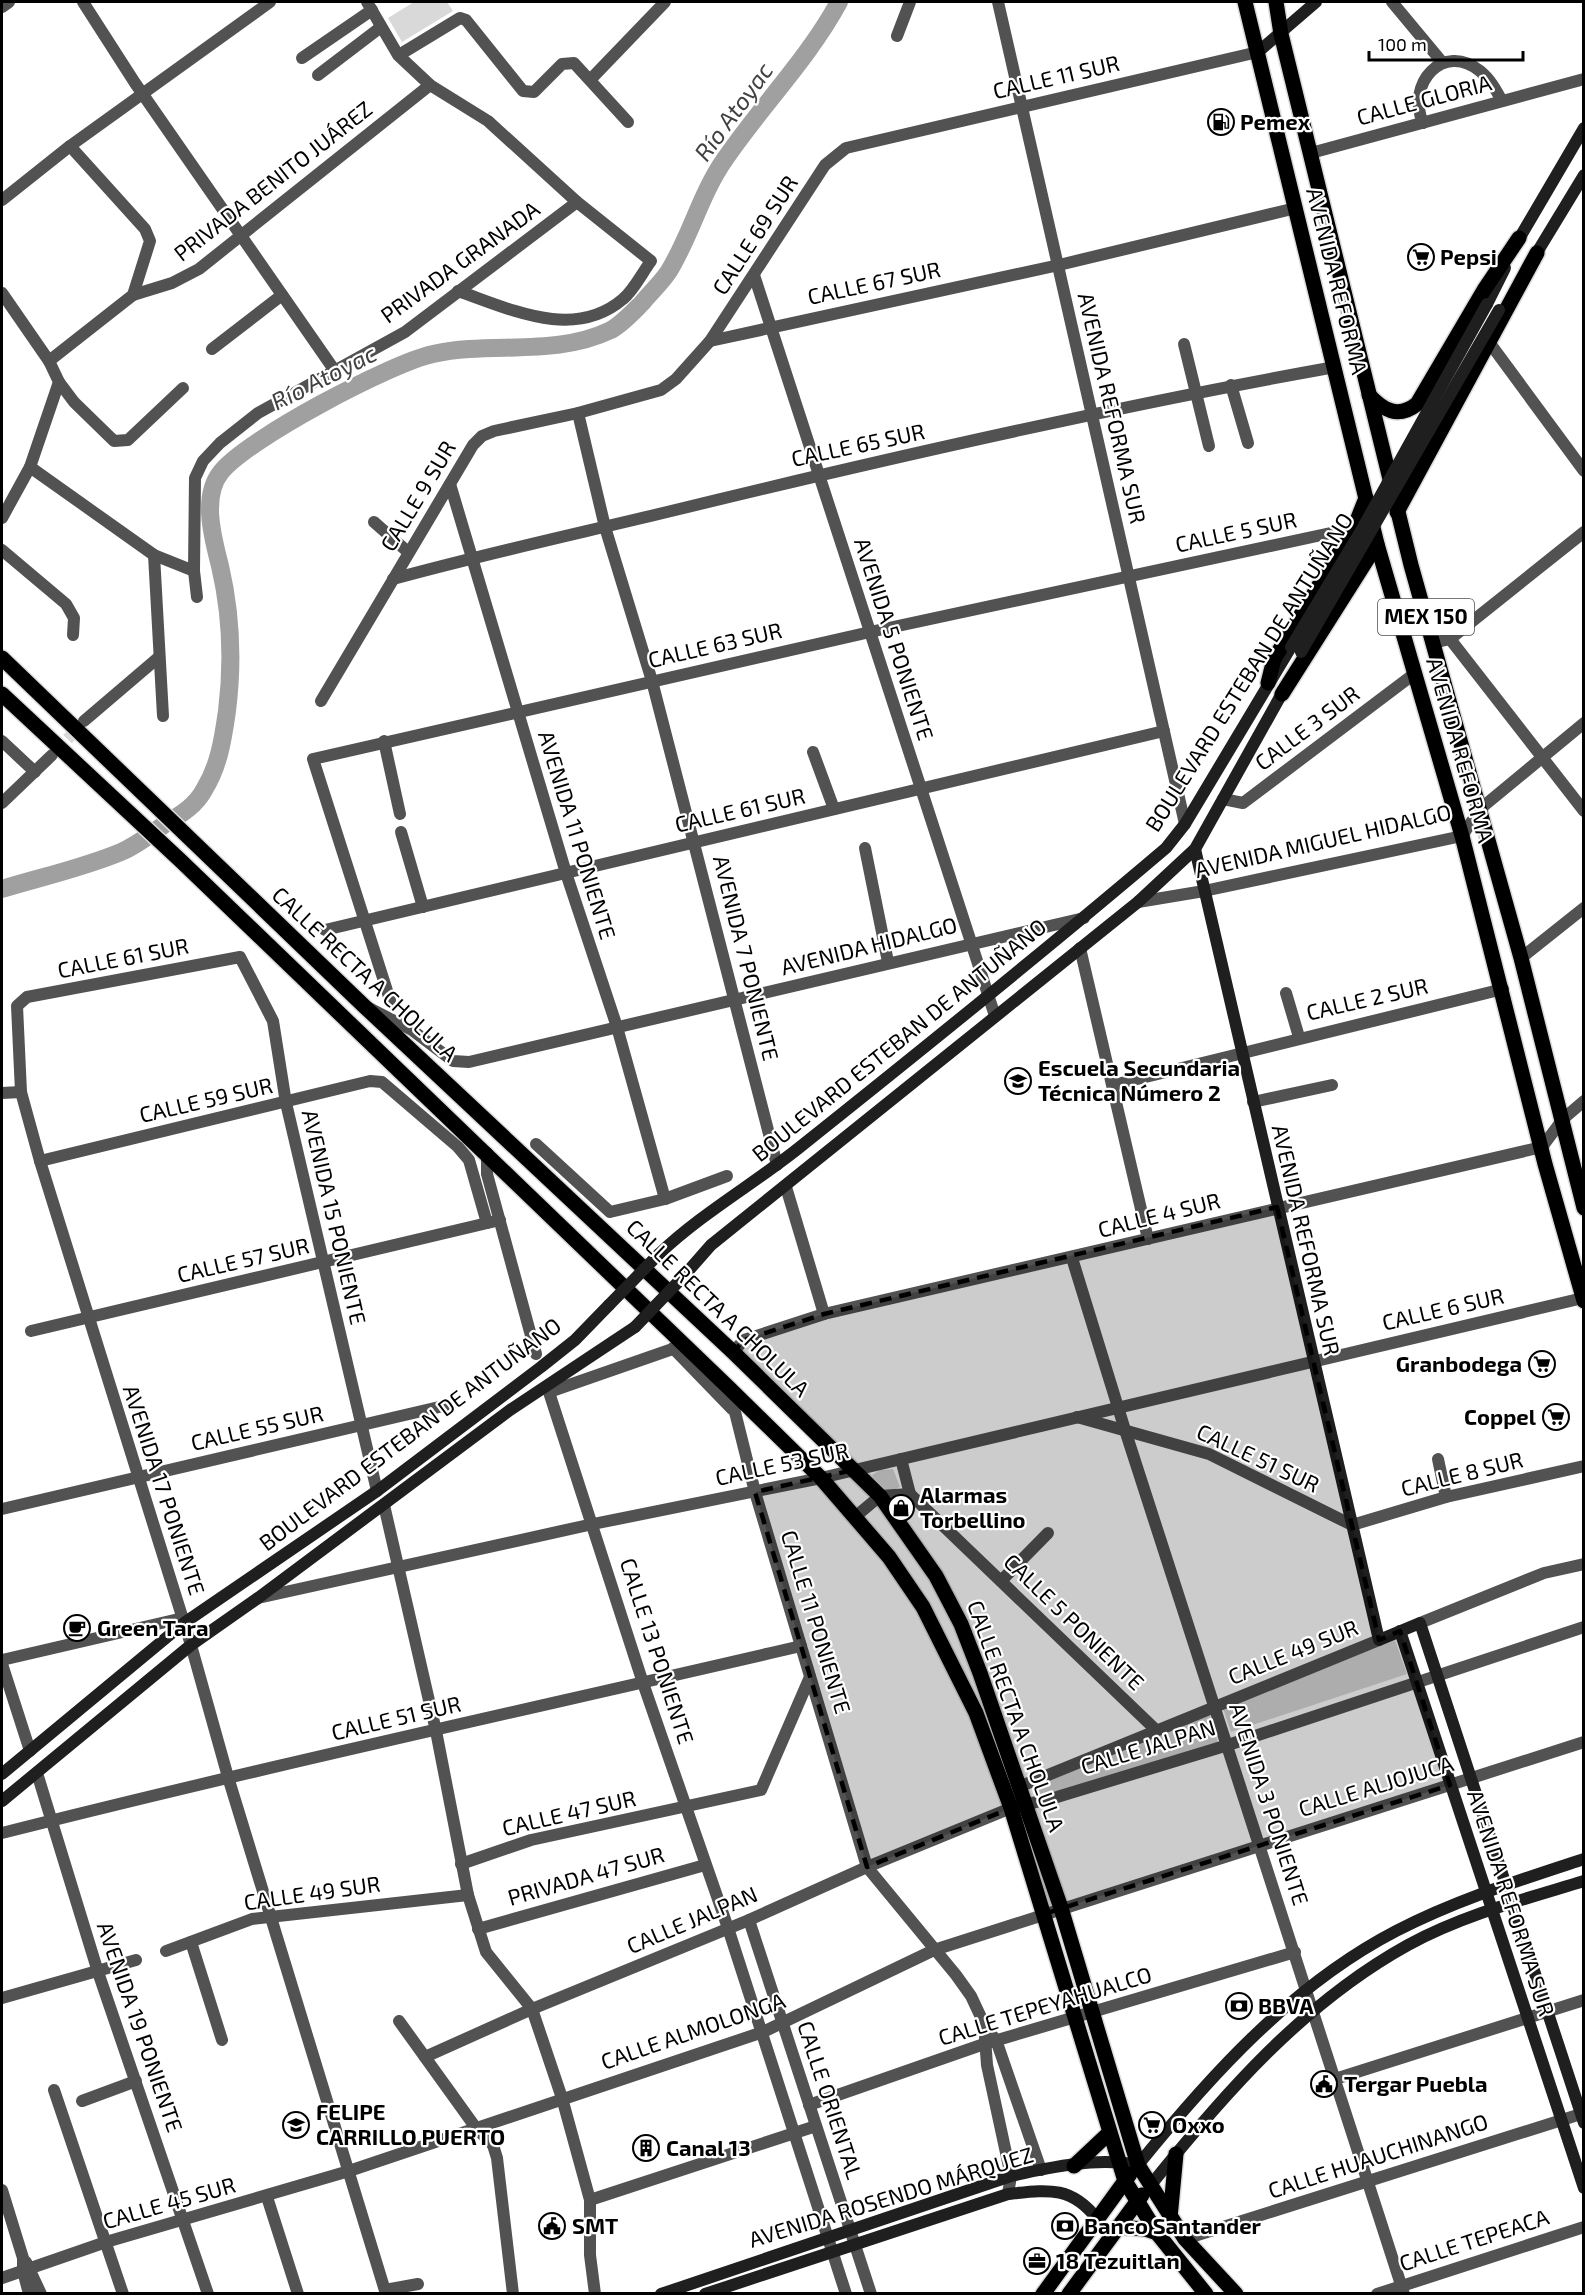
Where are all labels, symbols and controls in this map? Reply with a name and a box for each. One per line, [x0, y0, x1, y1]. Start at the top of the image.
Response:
scale bar [1369, 24, 1524, 62]
text: 100 m [1378, 33, 1427, 55]
street label: CALLE 11 SUR [990, 49, 1122, 103]
water label: Río Atoyac [687, 56, 778, 166]
street label: CALLE GLORIA [1353, 68, 1494, 130]
street label: PRIVADA BENITO JUÁREZ [168, 95, 377, 266]
fuel station icon: Pemex [1206, 107, 1236, 137]
place label: Pemex [1240, 108, 1311, 134]
street label: CALLE 69 SUR [706, 170, 802, 299]
street label: AVENIDA REFORMA [1302, 185, 1374, 377]
street label: PRIVADA GRANADA [375, 195, 544, 327]
supermarket icon: Pepsi [1406, 242, 1436, 272]
place label: Pepsi [1440, 243, 1497, 269]
street label: CALLE 67 SUR [805, 255, 943, 309]
street label: AVENIDA REFORMA SUR [1074, 290, 1152, 526]
water label: Río Atoyac [266, 338, 381, 416]
street label: CALLE 65 SUR [789, 417, 927, 471]
street label: CALLE 9 SUR [374, 436, 460, 555]
street label: CALLE 5 SUR [1173, 505, 1299, 557]
street label: BOULEVARD ESTEBAN DE ANTUÑANO [1139, 507, 1357, 836]
street label: AVENIDA 5 PONIENTE [850, 534, 940, 743]
road number: MEX 150 [1378, 599, 1474, 635]
street label: CALLE 63 SUR [645, 616, 784, 672]
street label: AVENIDA REFORMA [1422, 654, 1500, 846]
street label: CALLE 3 SUR [1249, 680, 1364, 775]
street label: AVENIDA 11 PONIENTE [534, 727, 622, 942]
street label: CALLE 61 SUR [672, 781, 807, 837]
street label: AVENIDA MIGUEL HIDALGO [1192, 798, 1453, 882]
street label: AVENIDA 7 PONIENTE [709, 852, 785, 1063]
street label: CALLE RECTA A CHOLULA [268, 881, 464, 1066]
street label: AVENIDA HIDALGO [778, 911, 960, 979]
street label: BOULEVARD ESTEBAN DE ANTUÑANO [746, 912, 1051, 1166]
street label: CALLE 61 SUR [55, 932, 191, 982]
street label: CALLE 2 SUR [1303, 971, 1430, 1025]
place label: Escuela Secundaria Técnica Número 2 [1038, 1054, 1240, 1105]
school or university icon: Escuela Secundaria Técnica Número 2 [1003, 1066, 1033, 1096]
street label: CALLE 59 SUR [137, 1071, 275, 1127]
street label: AVENIDA 15 PONIENTE [298, 1107, 372, 1327]
street label: AVENIDA REFORMA SUR [1268, 1122, 1346, 1358]
street label: CALLE 4 SUR [1095, 1186, 1223, 1242]
street label: CALLE RECTA A CHOLULA [622, 1213, 816, 1402]
street label: CALLE 57 SUR [174, 1231, 311, 1287]
street label: CALLE 6 SUR [1379, 1281, 1506, 1335]
street label: BOULEVARD ESTEBAN DE ANTUÑANO [253, 1311, 565, 1555]
supermarket icon: Granbodega [1527, 1349, 1557, 1379]
place label: Granbodega [1396, 1350, 1522, 1376]
street label: AVENIDA 17 PONIENTE [119, 1381, 211, 1598]
street label: CALLE 55 SUR [188, 1399, 326, 1455]
supermarket icon: Coppel [1541, 1402, 1571, 1432]
place label: Coppel [1464, 1403, 1537, 1429]
street label: CALLE 51 SUR [1193, 1417, 1324, 1497]
street label: CALLE 53 SUR [713, 1436, 851, 1490]
street label: CALLE 8 SUR [1398, 1445, 1526, 1501]
place label: Alarmas Torbellino [920, 1481, 1026, 1532]
shop icon: Alarmas Torbellino [886, 1493, 916, 1523]
street label: CALLE 11 PONIENTE [777, 1527, 857, 1717]
street label: CALLE 5 PONIENTE [999, 1548, 1150, 1695]
street label: CALLE 13 PONIENTE [616, 1554, 700, 1747]
street label: CALLE RECTA A CHOLULA [963, 1597, 1071, 1835]
cafe icon: Green Tara [62, 1613, 92, 1643]
street label: CALLE 49 SUR [1224, 1613, 1361, 1689]
place label: Green Tara [97, 1614, 209, 1640]
street label: CALLE 51 SUR [328, 1689, 463, 1745]
street label: AVENIDA 3 PONIENTE [1225, 1699, 1315, 1908]
street label: CALLE JALPAN [1077, 1713, 1218, 1779]
street label: CALLE ALJOJUCA [1295, 1749, 1457, 1821]
street label: CALLE 47 SUR [499, 1784, 638, 1840]
street label: AVENIDA REFORMA SUR [1463, 1786, 1561, 2019]
street label: PRIVADA 47 SUR [504, 1840, 667, 1910]
street label: CALLE 49 SUR [242, 1870, 382, 1914]
street label: CALLE JALPAN [622, 1880, 761, 1958]
street label: AVENIDA 19 PONIENTE [93, 1918, 189, 2135]
street label: CALLE TEPEYAHUALCO [935, 1960, 1155, 2050]
street label: CALLE ALMOLONGA [597, 1986, 789, 2074]
bank icon: BBVA [1224, 1991, 1254, 2021]
place label: BBVA [1258, 1992, 1314, 2018]
street label: CALLE ORIENTAL [793, 2017, 869, 2182]
public building icon: Tergar Puebla [1309, 2069, 1339, 2099]
place label: Tergar Puebla [1344, 2070, 1488, 2096]
place label: FELIPE CARRILLO PUERTO [316, 2098, 505, 2149]
street label: CALLE HUAUCHINANGO [1264, 2107, 1491, 2203]
school or university icon: FELIPE CARRILLO PUERTO [281, 2110, 311, 2140]
supermarket icon: Oxxo [1137, 2110, 1167, 2140]
place label: Oxxo [1172, 2111, 1225, 2137]
building icon: Canal 13 [631, 2133, 661, 2163]
place label: Canal 13 [666, 2134, 751, 2160]
street label: AVENIDA ROSENDO MÁRQUEZ [745, 2140, 1036, 2253]
street label: CALLE 45 SUR [99, 2171, 238, 2233]
street label: CALLE TEPEACA [1396, 2203, 1552, 2275]
public building icon: SMT [537, 2211, 567, 2241]
bank icon: Banco Santander [1050, 2211, 1080, 2241]
place label: SMT [572, 2212, 618, 2238]
place label: Banco Santander [1084, 2212, 1262, 2238]
office icon: 18 Tezuitlan [1022, 2246, 1052, 2276]
place label: 18 Tezuitlan [1056, 2247, 1180, 2273]

